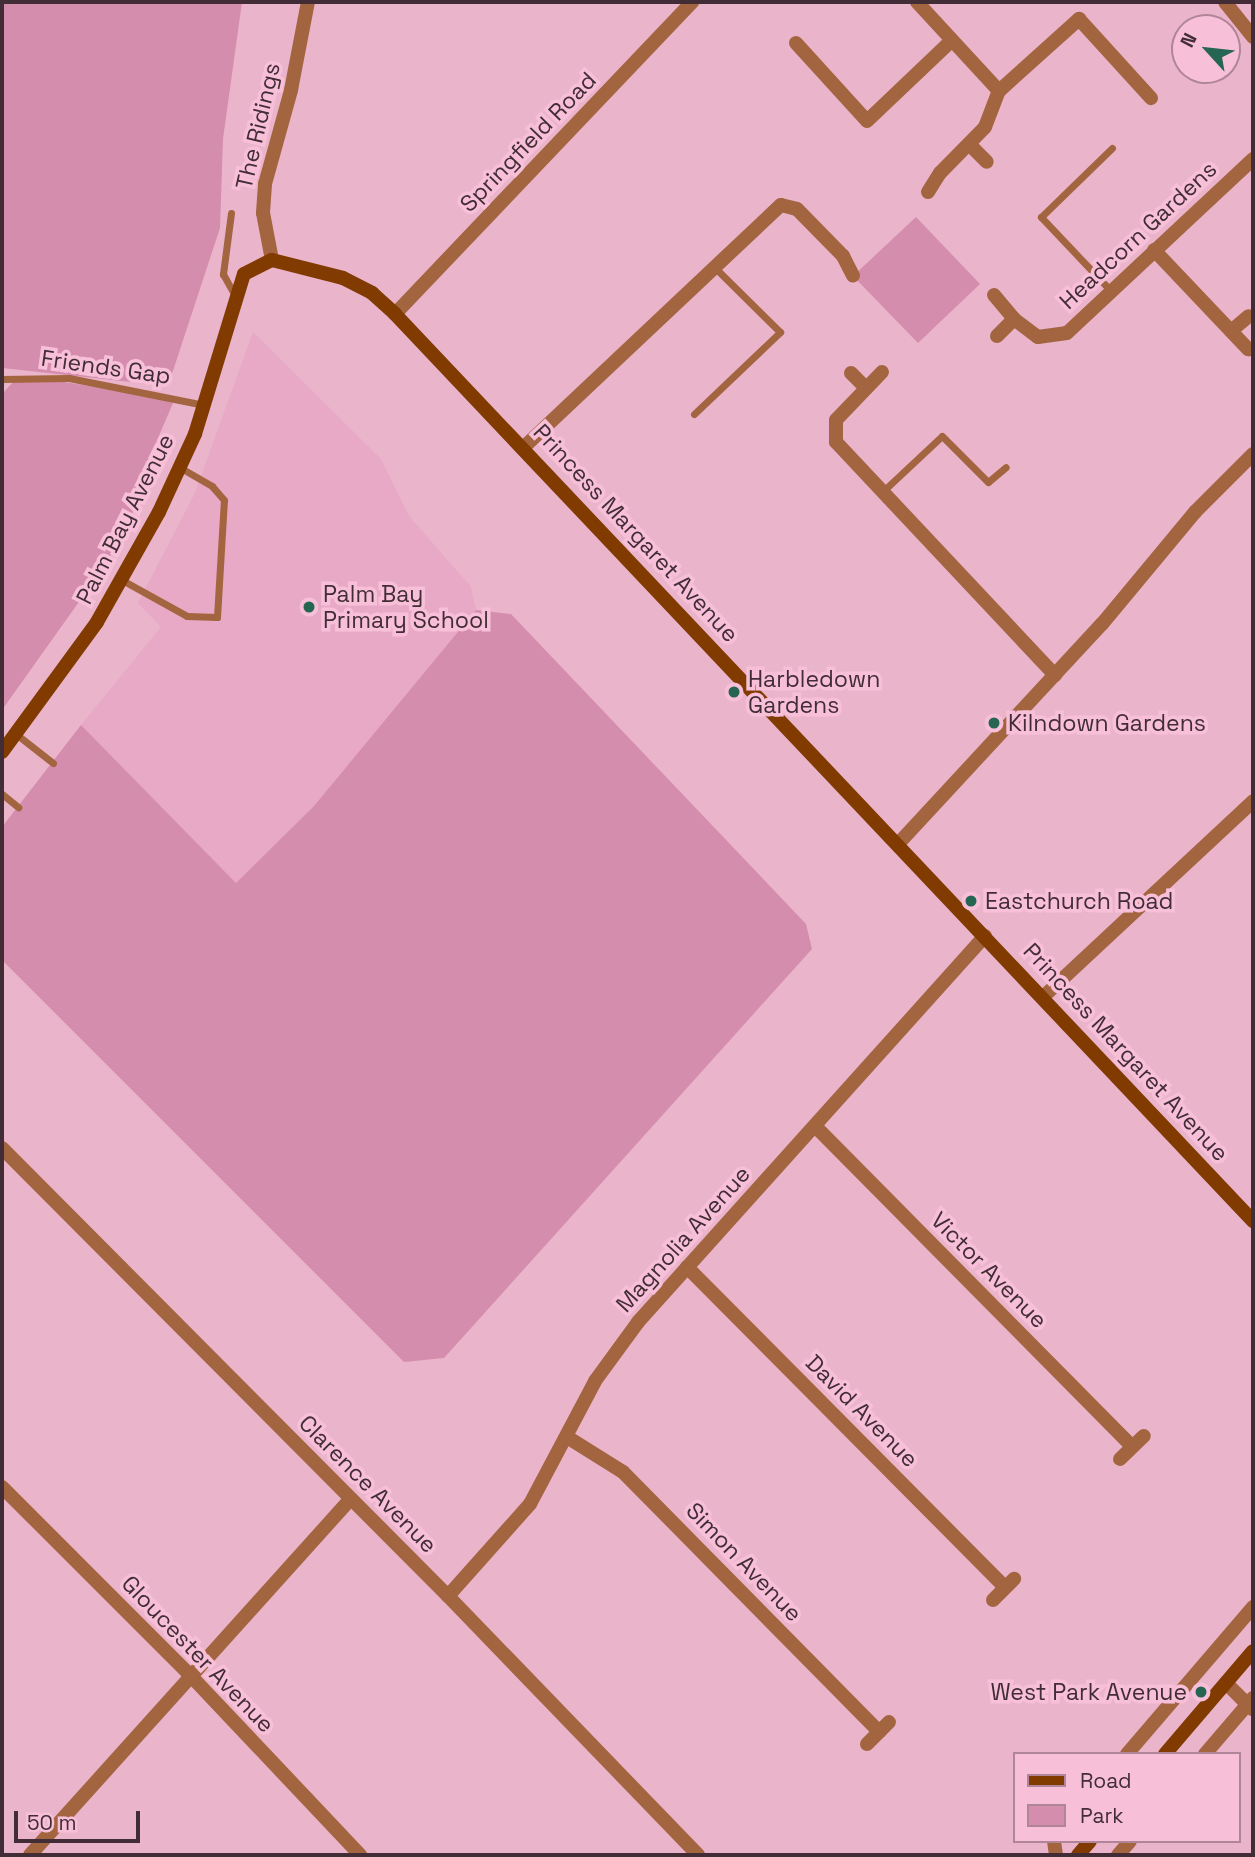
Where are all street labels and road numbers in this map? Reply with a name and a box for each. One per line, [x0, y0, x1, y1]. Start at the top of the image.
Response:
street label: The Ridings [230, 60, 286, 192]
street label: Springfield Road [454, 66, 602, 218]
street label: Headcorn Gardens [1054, 155, 1222, 315]
street label: Friends Gap [39, 344, 173, 390]
street label: Princess Margaret Avenue [528, 418, 744, 648]
street label: Palm Bay Avenue [70, 429, 180, 609]
street label: Princess Margaret Avenue [1018, 937, 1234, 1167]
street label: Magnolia Avenue [610, 1160, 756, 1318]
street label: Victor Avenue [925, 1206, 1053, 1334]
street label: David Avenue [800, 1349, 924, 1473]
street label: Clarence Avenue [293, 1409, 443, 1559]
street label: Simon Avenue [680, 1497, 808, 1627]
street label: Gloucester Avenue [116, 1570, 280, 1738]

